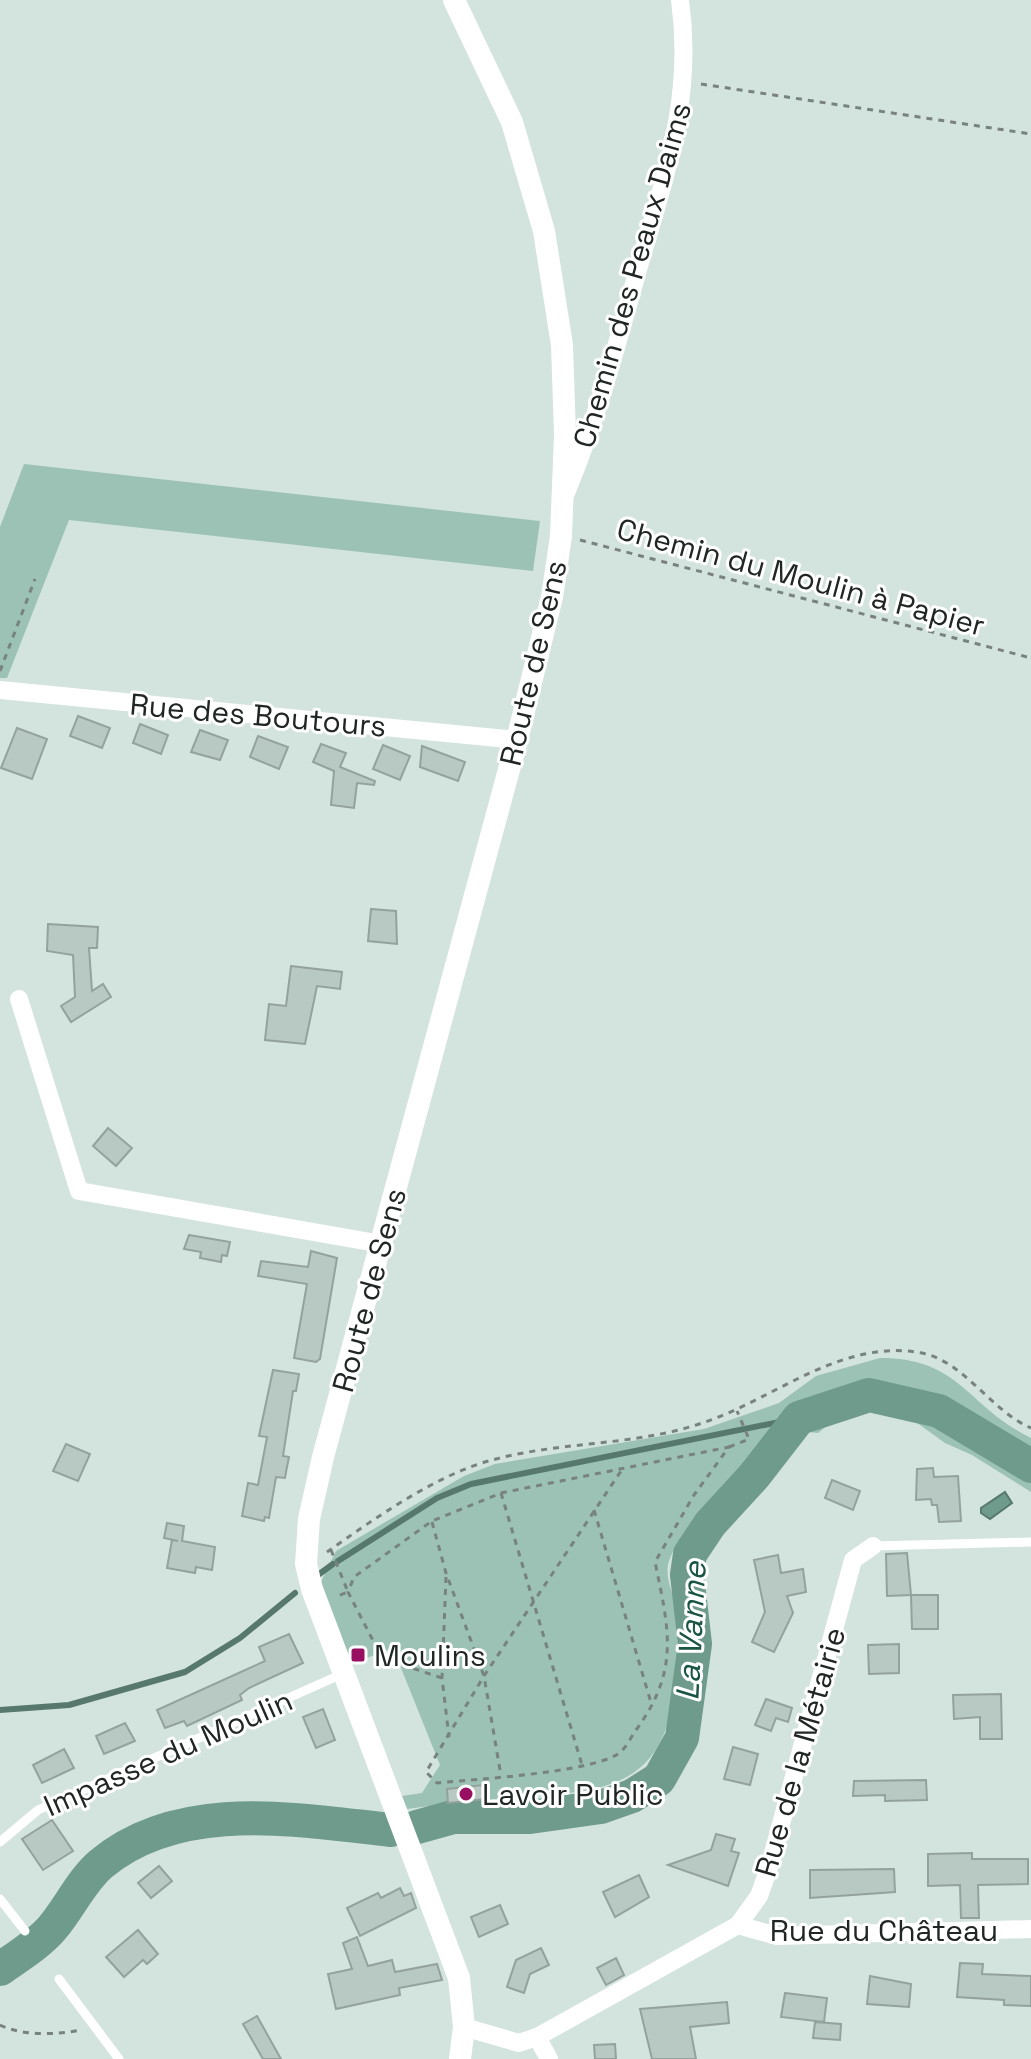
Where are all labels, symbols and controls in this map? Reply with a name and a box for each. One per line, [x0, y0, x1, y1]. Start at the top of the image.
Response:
street label: Chemin des Peaux Daims [564, 98, 700, 452]
street label: Chemin du Moulin à Papier [613, 509, 989, 645]
street label: Route de Sens [490, 556, 576, 770]
street label: Rue des Boutours [128, 684, 388, 746]
street label: Route de Sens [323, 1184, 415, 1396]
water label: La Vanne [667, 1560, 715, 1701]
street label: Rue de la Métairie [746, 1623, 854, 1881]
place label: Moulins [374, 1636, 486, 1675]
marker: Moulins [349, 1646, 367, 1664]
street label: Impasse du Moulin [38, 1681, 298, 1825]
place label: Lavoir Public [482, 1775, 664, 1814]
marker: Lavoir Public [457, 1785, 475, 1803]
street label: Rue du Château [770, 1911, 998, 1950]

